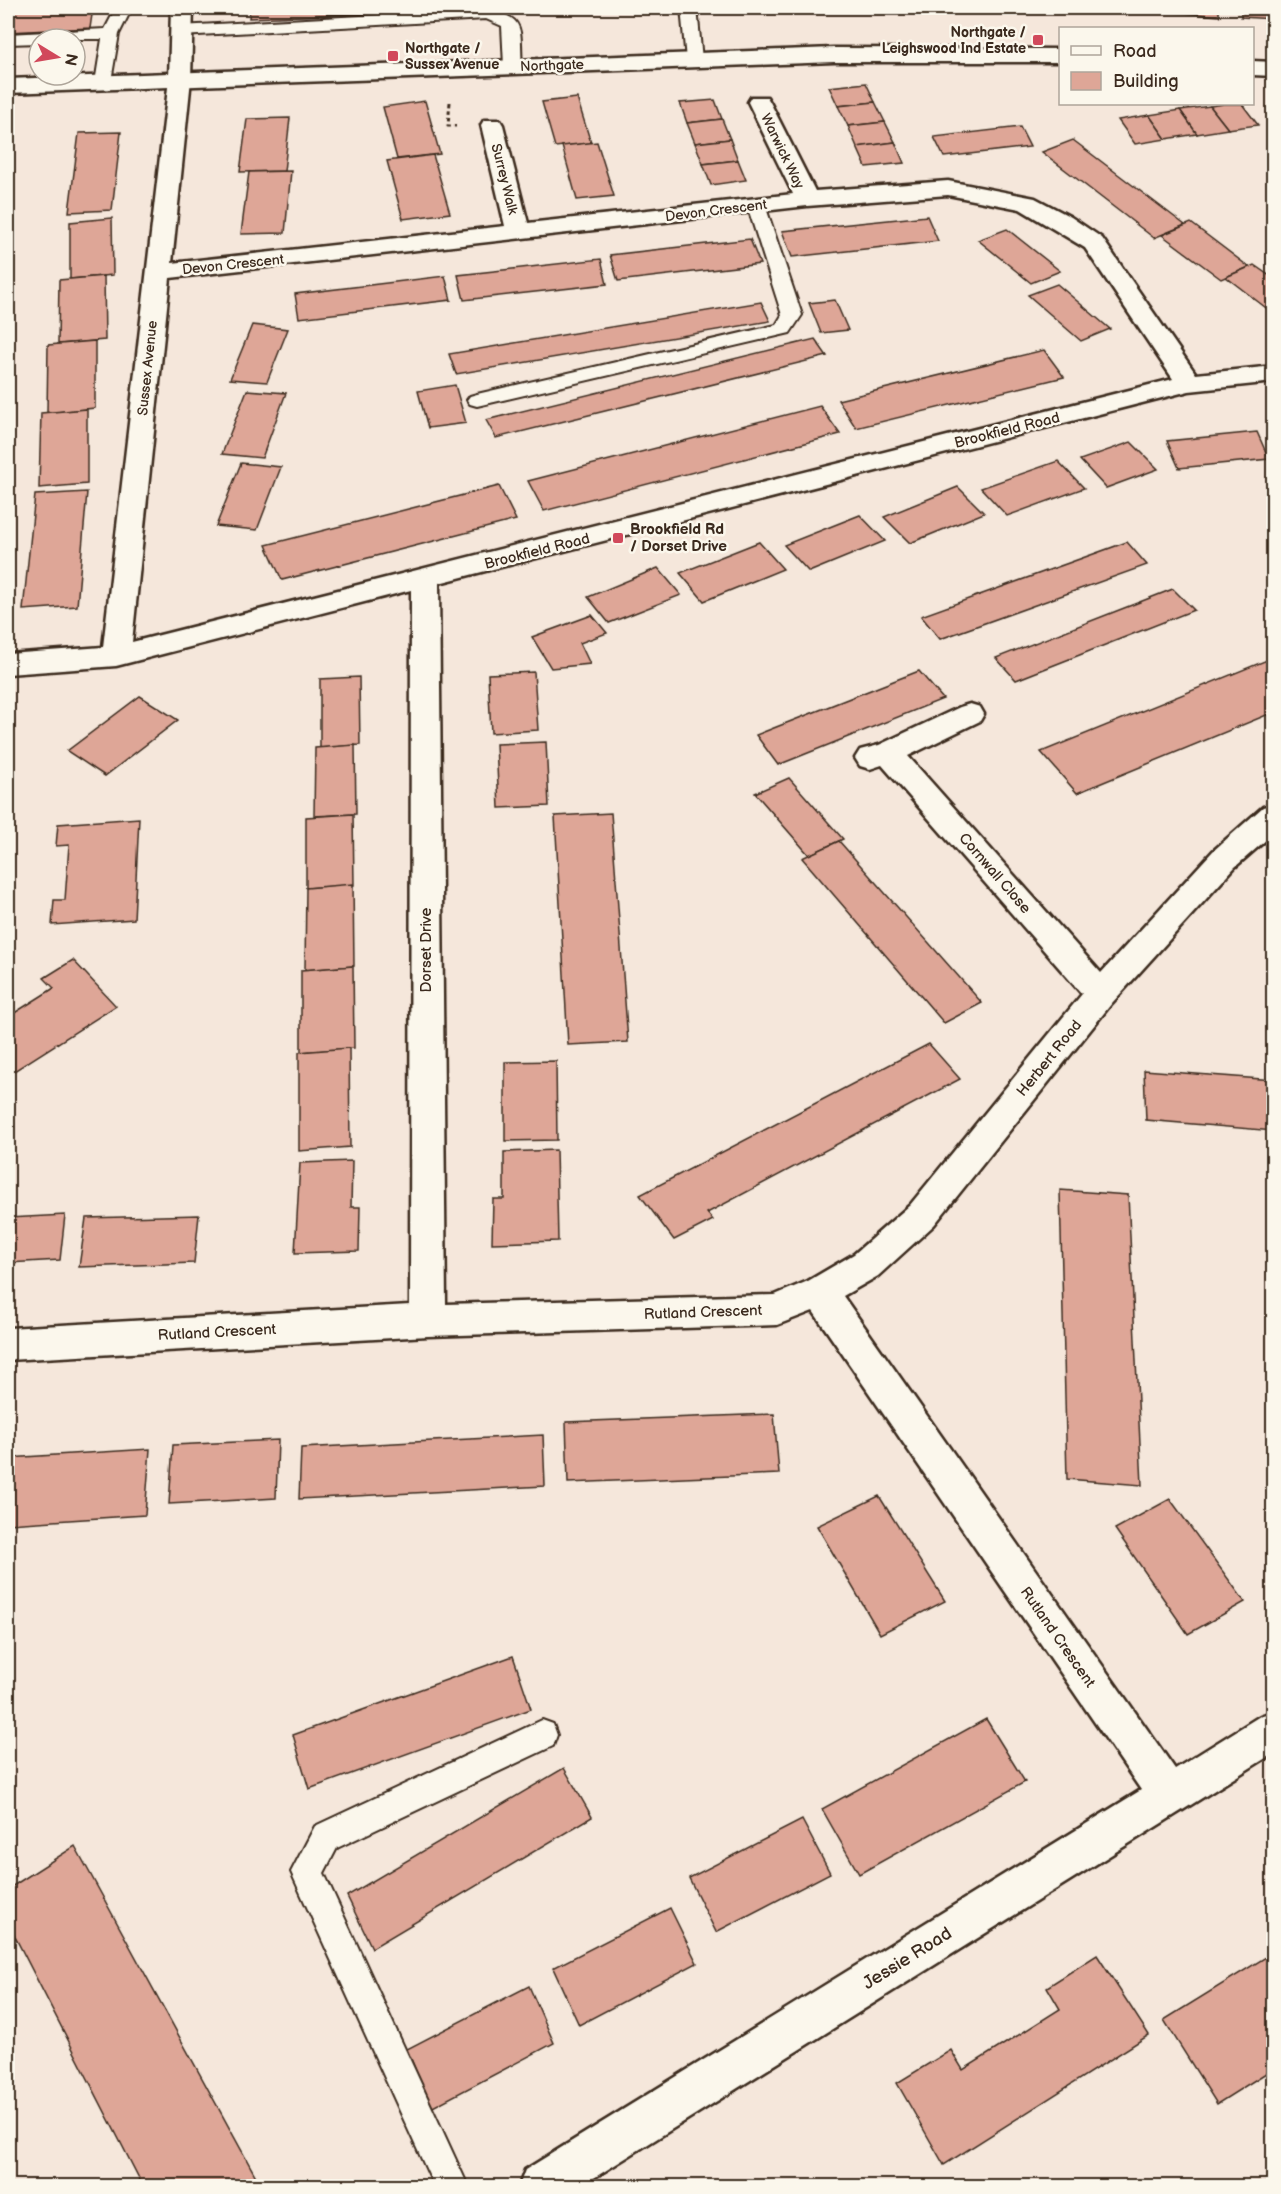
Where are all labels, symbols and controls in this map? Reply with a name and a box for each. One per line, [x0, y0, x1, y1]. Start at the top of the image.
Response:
place label: Northgate / Leighswood Ind Estate [882, 24, 1026, 57]
north arrow [27, 27, 87, 87]
legend [1059, 27, 1254, 105]
marker: Northgate / Leighswood Ind Estate [1031, 33, 1045, 47]
place label: Northgate / Sussex Avenue [405, 40, 499, 73]
text: Road [1113, 41, 1157, 62]
marker: Northgate / Sussex Avenue [386, 49, 400, 63]
text: N [60, 52, 81, 67]
street label: Northgate [520, 56, 584, 75]
text: Building [1113, 71, 1179, 92]
street label: Warwick Way [757, 111, 808, 192]
street label: Surrey Walk [487, 142, 522, 217]
street label: Devon Crescent [664, 196, 769, 225]
street label: Devon Crescent [181, 251, 286, 278]
street label: Sussex Avenue [134, 320, 161, 416]
street label: Brookfield Road [952, 408, 1062, 453]
place label: Brookfield Rd / Dorset Drive [630, 520, 727, 556]
street label: Brookfield Road [482, 529, 592, 574]
marker: Brookfield Rd / Dorset Drive [611, 531, 625, 545]
street label: Cornwall Close [954, 829, 1035, 918]
street label: Dorset Drive [417, 907, 436, 992]
street label: Herbert Road [1013, 1016, 1086, 1100]
street label: Rutland Crescent [643, 1301, 763, 1324]
street label: Rutland Crescent [157, 1320, 277, 1345]
street label: Rutland Crescent [1016, 1583, 1100, 1692]
street label: Jessie Road [859, 1923, 956, 1994]

